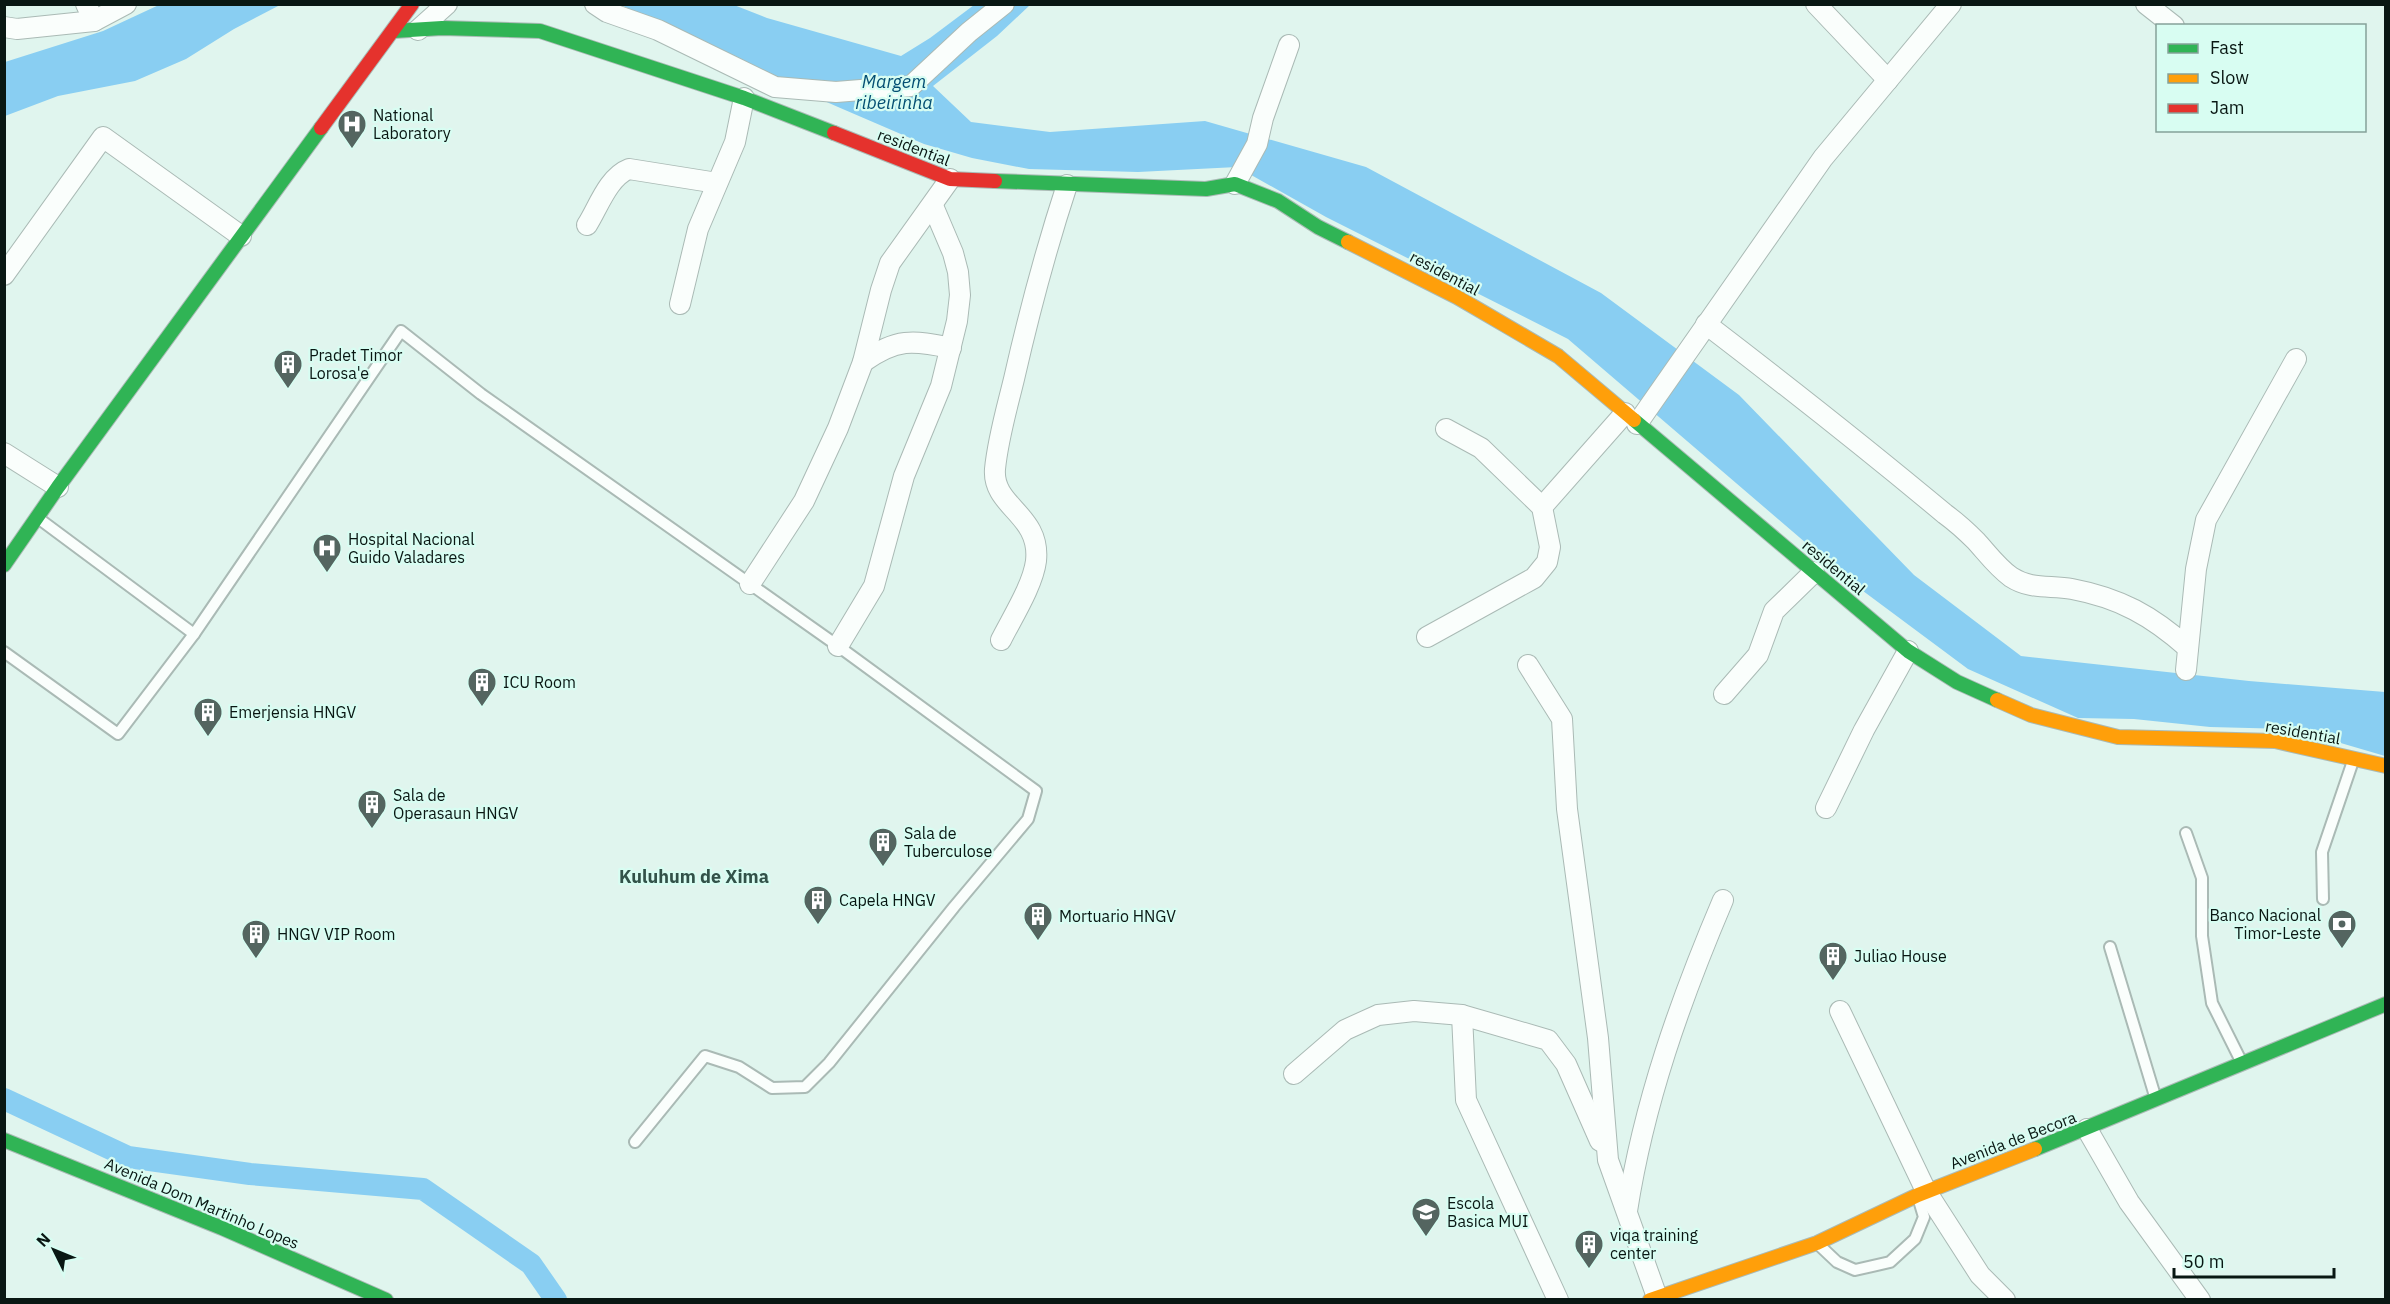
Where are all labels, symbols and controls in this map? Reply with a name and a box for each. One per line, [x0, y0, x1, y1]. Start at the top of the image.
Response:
legend [2156, 24, 2366, 132]
text: Fast [2210, 36, 2244, 59]
text: Slow [2210, 66, 2249, 89]
water label: Margem ribeirinha [855, 70, 933, 114]
text: Jam [2210, 96, 2245, 119]
place label: National Laboratory [373, 105, 451, 143]
hospital icon: National Laboratory [336, 108, 368, 150]
street label: residential [875, 124, 953, 170]
street label: residential [1407, 246, 1483, 300]
place label: Pradet Timor Lorosa'e [309, 345, 402, 383]
building icon: Pradet Timor Lorosa'e [272, 348, 304, 390]
place label: Hospital Nacional Guido Valadares [348, 529, 474, 567]
hospital icon: Hospital Nacional Guido Valadares [311, 532, 343, 574]
street label: residential [1798, 535, 1870, 599]
building icon: ICU Room [466, 666, 498, 708]
place label: ICU Room [503, 672, 576, 692]
building icon: Emerjensia HNGV [192, 696, 224, 738]
place label: Emerjensia HNGV [229, 702, 356, 722]
street label: residential [2264, 716, 2342, 748]
place label: Sala de Operasaun HNGV [393, 785, 519, 823]
building icon: Sala de Operasaun HNGV [356, 788, 388, 830]
place label: Sala de Tuberculose [904, 823, 993, 861]
building icon: Sala de Tuberculose [867, 826, 899, 868]
district label: Kuluhum de Xima [619, 865, 769, 888]
building icon: Capela HNGV [802, 884, 834, 926]
place label: Capela HNGV [839, 890, 936, 910]
building icon: Mortuario HNGV [1022, 900, 1054, 942]
place label: Banco Nacional Timor-Leste [2209, 905, 2321, 943]
place label: Mortuario HNGV [1059, 906, 1176, 926]
bank icon: Banco Nacional Timor-Leste [2326, 908, 2358, 950]
building icon: HNGV VIP Room [240, 918, 272, 960]
place label: HNGV VIP Room [277, 924, 396, 944]
building icon: Juliao House [1817, 940, 1849, 982]
place label: Juliao House [1854, 946, 1947, 966]
street label: Avenida de Becora [1947, 1107, 2079, 1173]
street label: Avenida Dom Martinho Lopes [102, 1153, 302, 1253]
place label: Escola Basica MUI [1447, 1193, 1528, 1231]
school or university icon: Escola Basica MUI [1410, 1196, 1442, 1238]
north arrow [24, 1220, 84, 1280]
place label: viqa training center [1610, 1225, 1699, 1263]
building icon: viqa training center [1573, 1228, 1605, 1270]
text: N [32, 1229, 54, 1251]
scale bar [2174, 1241, 2334, 1279]
text: 50 m [2183, 1250, 2225, 1273]

